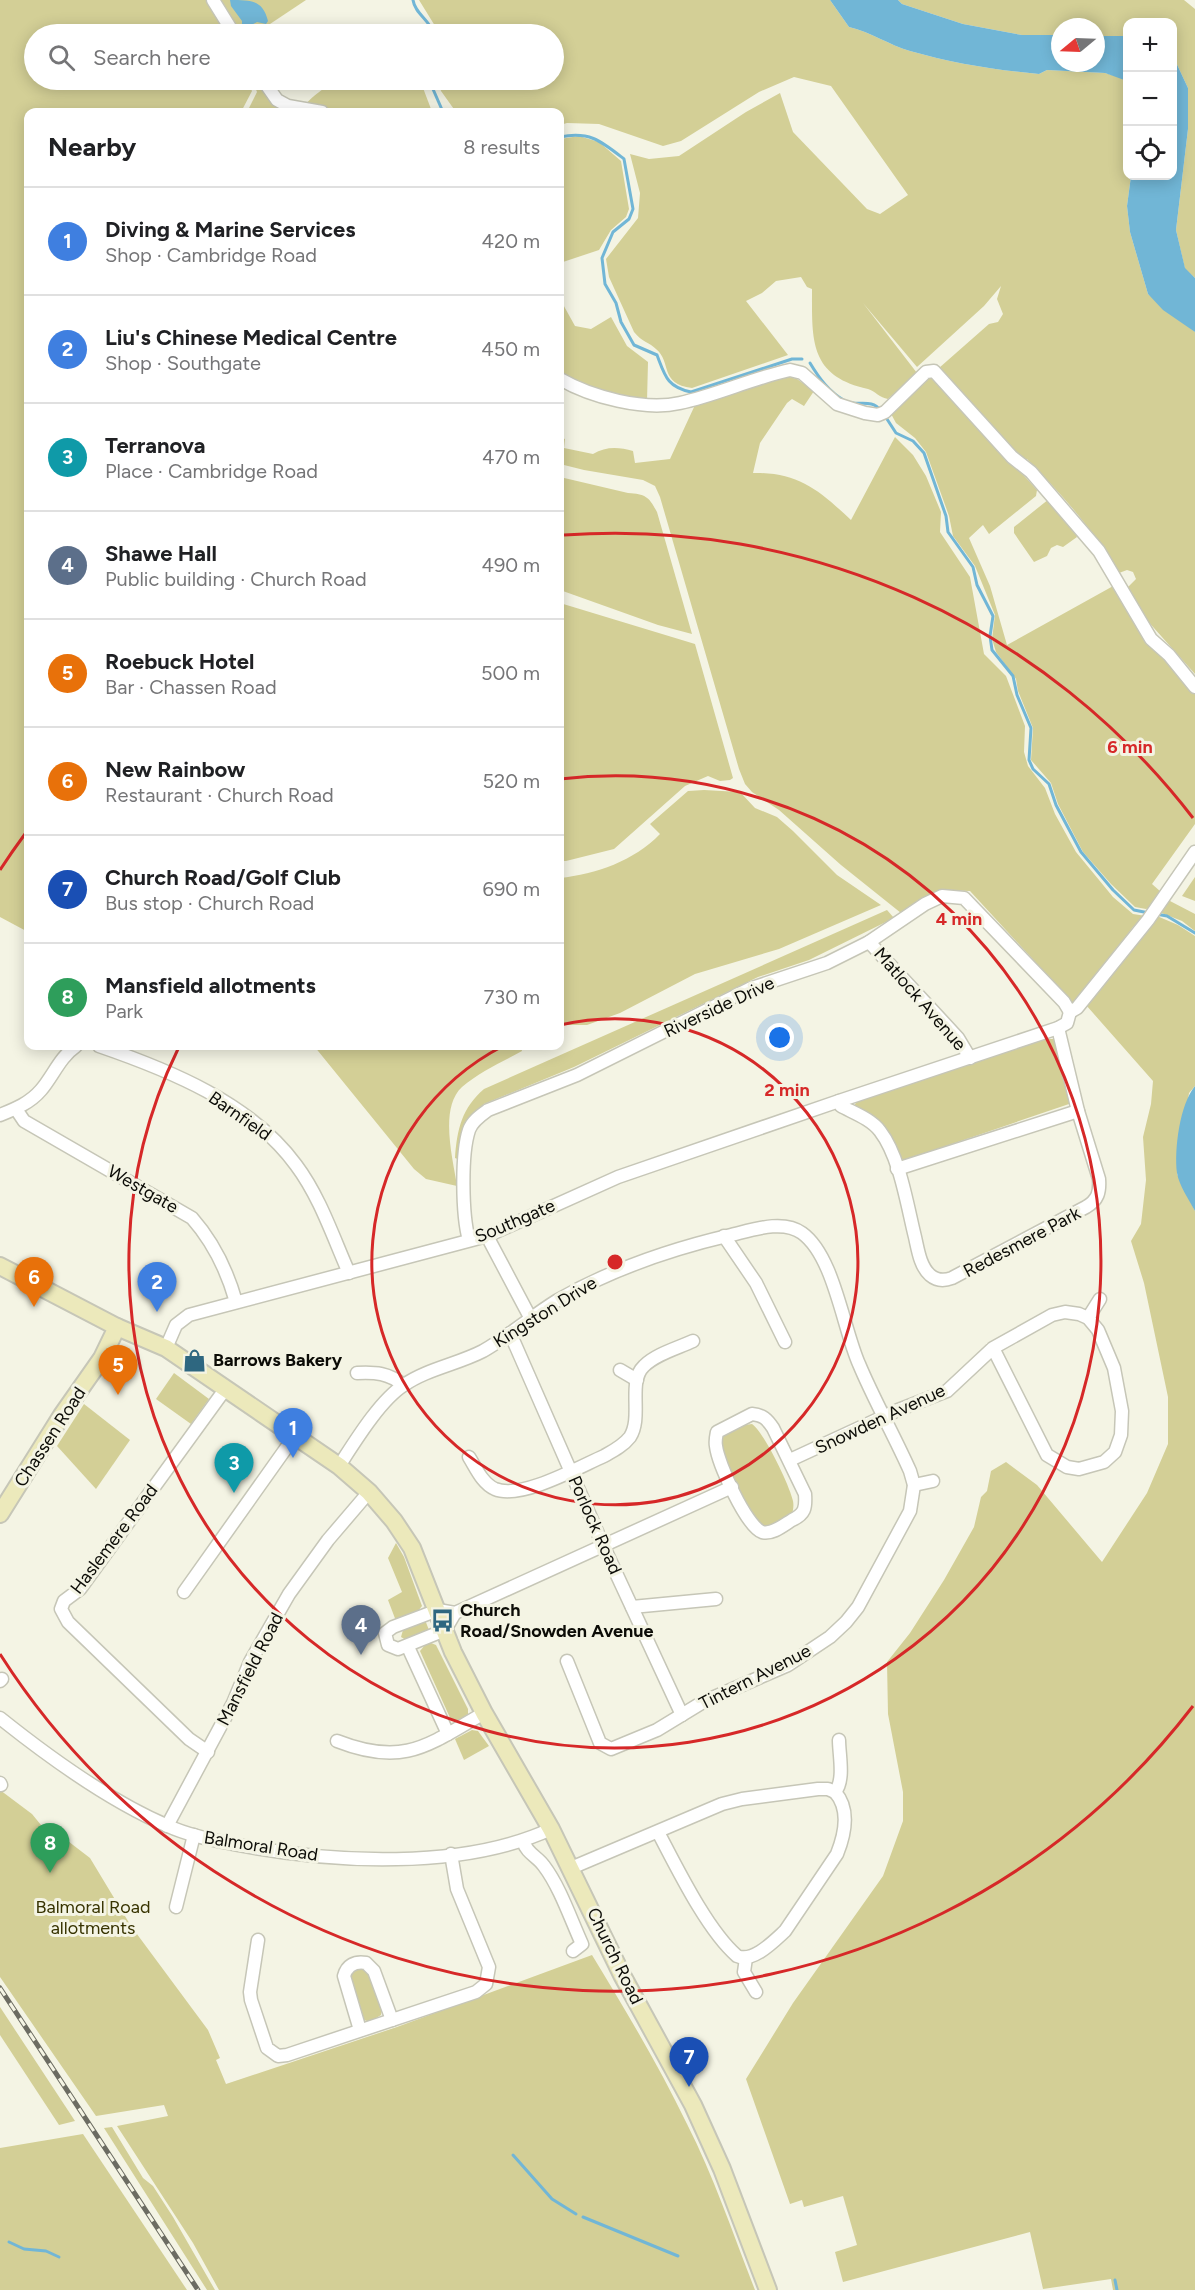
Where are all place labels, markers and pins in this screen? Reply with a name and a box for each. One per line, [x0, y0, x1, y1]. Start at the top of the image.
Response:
centre of rings [605, 1252, 625, 1272]
pin: 6 [15, 1258, 54, 1307]
pin: 2 [138, 1262, 176, 1312]
pin: 5 [98, 1346, 138, 1395]
shop icon: Barrows Bakery [182, 1347, 208, 1373]
place label: Barrows Bakery [213, 1349, 343, 1371]
pin: 1 [274, 1408, 312, 1458]
pin: 3 [214, 1444, 254, 1493]
place label: Church Road/Snowden Avenue [460, 1599, 654, 1642]
pin: 4 [342, 1606, 380, 1655]
bus stop icon: Church Road/Snowden Avenue [429, 1607, 455, 1633]
pin: 8 [31, 1824, 70, 1873]
pin: 7 [670, 2038, 708, 2087]

